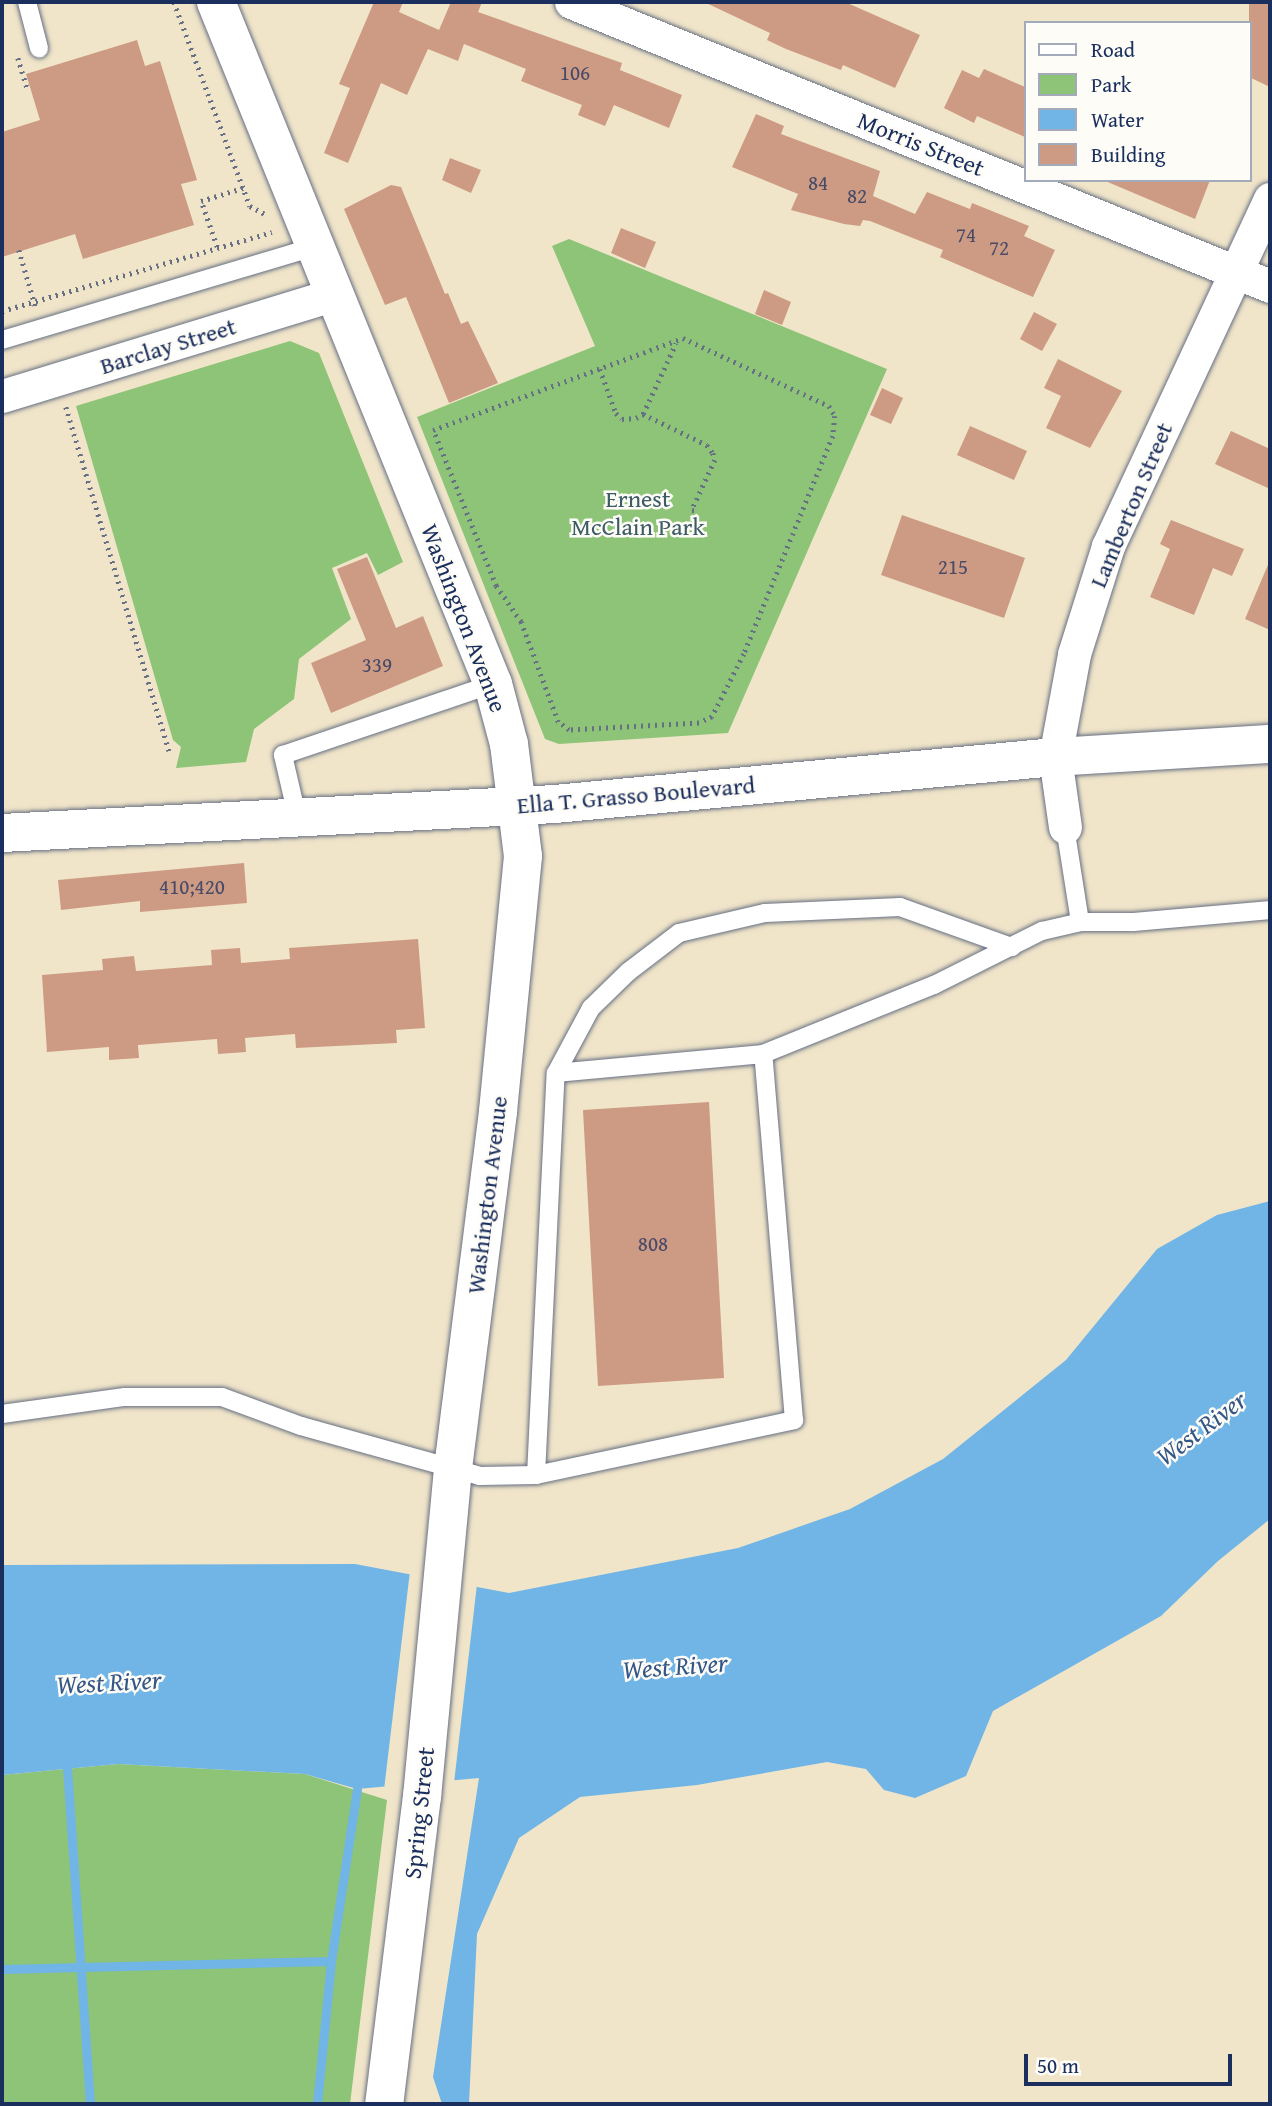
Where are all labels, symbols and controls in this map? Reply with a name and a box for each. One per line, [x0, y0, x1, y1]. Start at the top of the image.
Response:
legend [1024, 21, 1251, 182]
text: Road [1091, 34, 1135, 65]
house number: 106 [560, 60, 590, 86]
text: Park [1091, 69, 1132, 100]
text: Water [1091, 104, 1144, 135]
street label: Morris Street [853, 106, 989, 182]
text: Building [1091, 139, 1165, 170]
house number: 84 [808, 170, 828, 196]
house number: 82 [847, 183, 867, 209]
house number: 74 [956, 222, 976, 248]
house number: 72 [989, 235, 1009, 261]
street label: Barclay Street [96, 312, 240, 380]
street label: Lamberton Street [1083, 418, 1179, 592]
park label: Ernest McClain Park [571, 485, 705, 541]
street label: Washington Avenue [415, 520, 513, 716]
house number: 215 [938, 554, 968, 580]
house number: 339 [362, 652, 392, 678]
street label: Ella T. Grasso Boulevard [516, 770, 756, 820]
house number: 410;420 [159, 874, 225, 900]
street label: Washington Avenue [461, 1094, 513, 1296]
house number: 808 [638, 1231, 668, 1257]
water label: West River [1150, 1384, 1252, 1472]
water label: West River [621, 1647, 729, 1685]
water label: West River [56, 1664, 162, 1700]
street label: Spring Street [398, 1746, 440, 1880]
scale bar [1027, 2039, 1235, 2084]
text: 50 m [1037, 2050, 1079, 2081]

